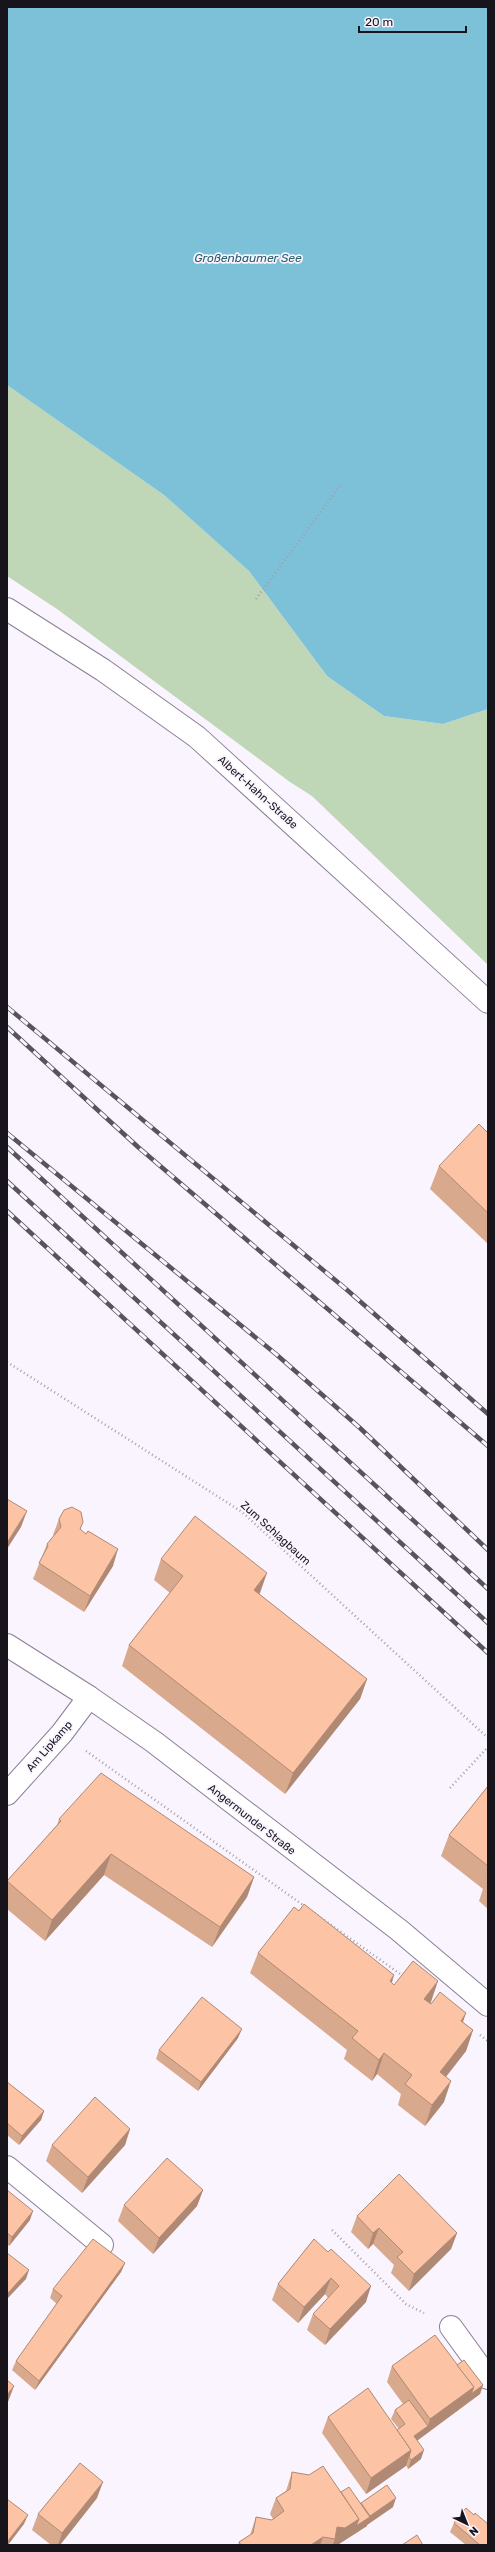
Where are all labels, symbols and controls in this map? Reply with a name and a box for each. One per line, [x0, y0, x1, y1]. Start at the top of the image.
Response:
scale bar [359, 8, 466, 34]
text: 20 m [365, 15, 393, 29]
water label: Großenbaumer See [194, 251, 302, 265]
street label: Albert-Hahn-Straße [215, 753, 300, 832]
street label: Zum Schlagbaum [238, 1499, 313, 1568]
street label: Am Lipkamp [24, 1718, 75, 1774]
street label: Angermunder Straße [205, 1781, 298, 1858]
north arrow [447, 2504, 487, 2544]
text: N [466, 2523, 481, 2538]

